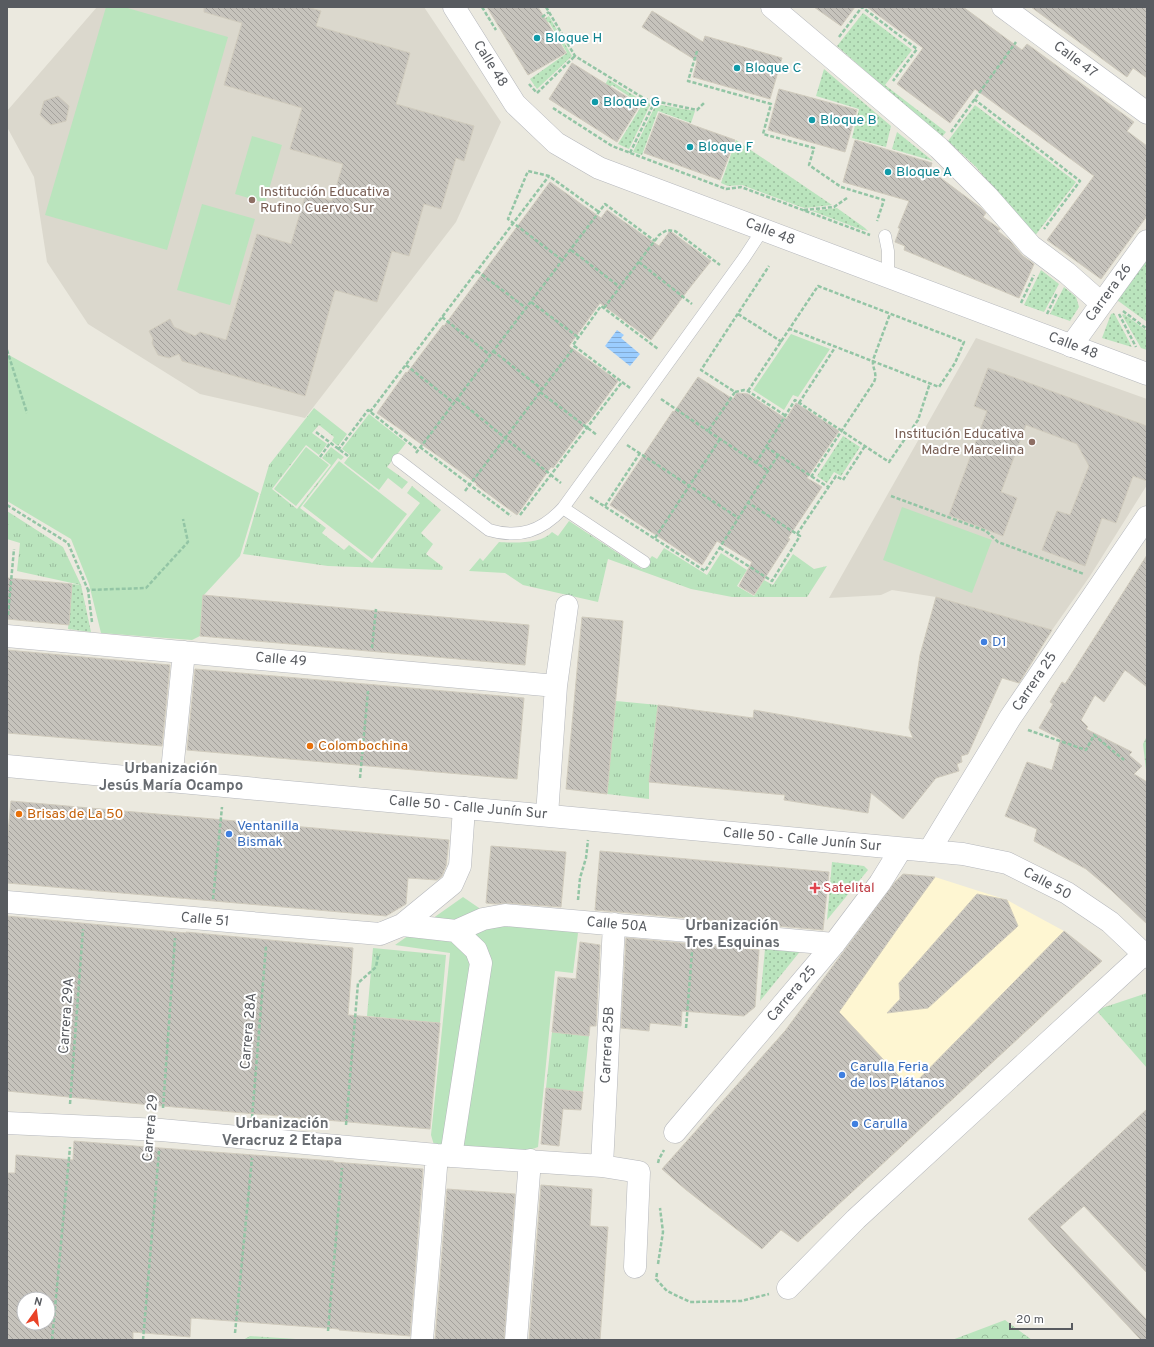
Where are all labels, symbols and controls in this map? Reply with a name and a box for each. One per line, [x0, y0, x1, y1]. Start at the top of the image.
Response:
place label: Bloque H [545, 30, 602, 47]
marker: Bloque H [532, 33, 542, 43]
street label: Calle 48 [469, 38, 511, 90]
street label: Calle 47 [1050, 38, 1100, 82]
place label: Bloque C [745, 60, 801, 77]
marker: Bloque C [732, 63, 742, 73]
place label: Bloque G [603, 94, 660, 111]
marker: Bloque G [590, 97, 600, 107]
place label: Bloque B [820, 112, 877, 129]
marker: Bloque B [807, 115, 817, 125]
place label: Bloque F [698, 139, 753, 156]
marker: Bloque F [685, 142, 695, 152]
place label: Bloque A [896, 164, 952, 181]
marker: Bloque A [883, 167, 893, 177]
place label: Institución Educativa Rufino Cuervo Sur [260, 184, 390, 217]
marker: Institución Educativa Rufino Cuervo Sur [247, 195, 257, 205]
street label: Calle 48 [743, 215, 797, 249]
street label: Carrera 26 [1082, 261, 1136, 325]
street label: Calle 48 [1046, 329, 1100, 363]
place label: Institución Educativa Madre Marcelina [894, 426, 1024, 459]
marker: Institución Educativa Madre Marcelina [1027, 437, 1037, 447]
place label: D1 [992, 634, 1007, 651]
marker: D1 [979, 637, 989, 647]
street label: Calle 49 [255, 649, 307, 671]
street label: Carrera 25 [1009, 649, 1061, 715]
place label: Colombochina [318, 738, 408, 755]
marker: Colombochina [305, 741, 315, 751]
district label: Urbanización Jesús María Ocampo [99, 760, 243, 796]
street label: Calle 50 - Calle Junín Sur [388, 793, 548, 823]
place label: Brisas de La 50 [27, 806, 124, 823]
marker: Brisas de La 50 [14, 809, 24, 819]
place label: Ventanilla Bismak [237, 818, 299, 851]
street label: Calle 50 - Calle Junín Sur [722, 825, 882, 855]
marker: Ventanilla Bismak [224, 829, 234, 839]
street label: Calle 50 [1020, 864, 1074, 904]
place label: Satelital [823, 880, 875, 897]
marker: Satelital [810, 883, 820, 893]
street label: Calle 51 [180, 909, 230, 931]
street label: Calle 50A [586, 914, 648, 936]
district label: Urbanización Tres Esquinas [684, 917, 780, 953]
street label: Carrera 25 [764, 963, 820, 1025]
street label: Carrera 29A [56, 977, 78, 1055]
street label: Carrera 28A [237, 992, 261, 1070]
street label: Carrera 25B [597, 1006, 619, 1084]
place label: Carulla Feria de los Plátanos [850, 1059, 945, 1092]
marker: Carulla Feria de los Plátanos [837, 1070, 847, 1080]
street label: Carrera 29 [140, 1094, 162, 1162]
district label: Urbanización Veracruz 2 Etapa [222, 1115, 342, 1151]
place label: Carulla [863, 1116, 908, 1133]
marker: Carulla [850, 1119, 860, 1129]
north arrow [16, 1291, 56, 1331]
text: N [33, 1295, 44, 1310]
scale bar [1010, 1305, 1072, 1331]
text: 20 m [1016, 1312, 1044, 1328]

